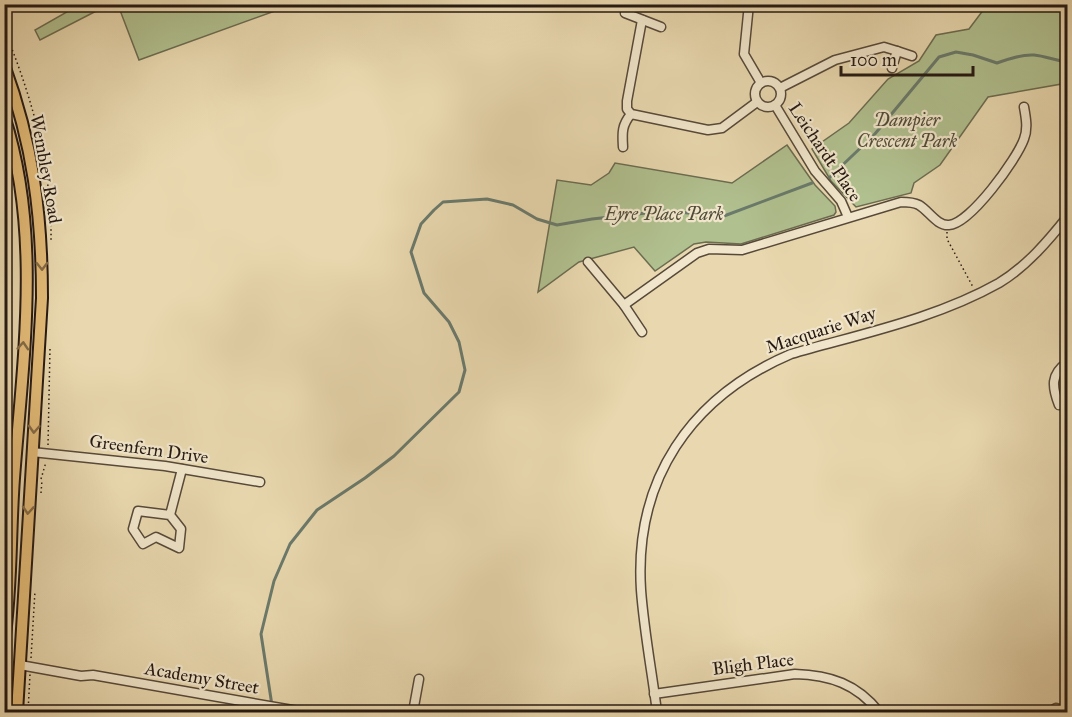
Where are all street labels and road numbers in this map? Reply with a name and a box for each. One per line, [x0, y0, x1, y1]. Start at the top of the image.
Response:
street label: Leichardt Place [784, 98, 866, 206]
street label: Wembley Road [26, 113, 66, 225]
street label: Macquarie Way [763, 302, 880, 359]
street label: Greenfern Drive [88, 430, 210, 468]
street label: Bligh Place [711, 648, 795, 681]
street label: Academy Street [142, 657, 261, 699]

